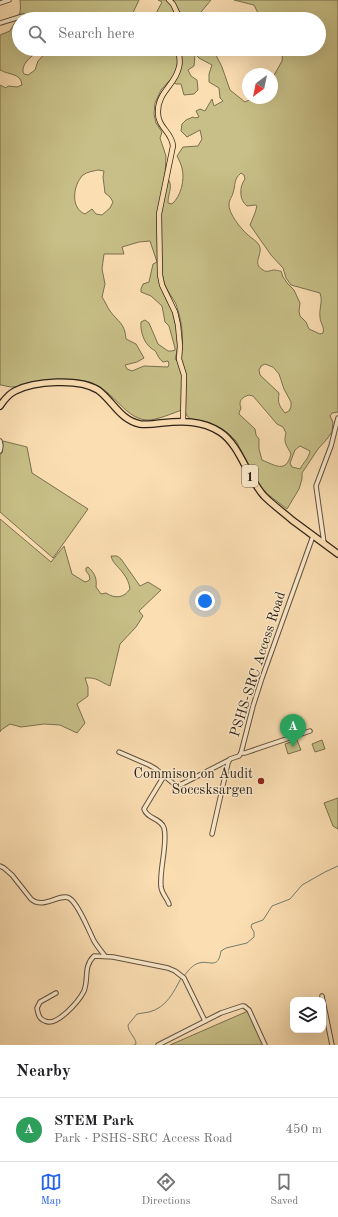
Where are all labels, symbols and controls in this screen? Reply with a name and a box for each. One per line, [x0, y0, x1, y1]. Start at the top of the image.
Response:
search box [12, 12, 326, 56]
icon: search [26, 23, 48, 45]
text: Search here [58, 27, 135, 42]
north arrow [242, 68, 278, 104]
road number: 1 [242, 465, 258, 487]
street label: PSHS-SRC Access Road [228, 590, 288, 739]
your location [195, 591, 215, 611]
pin: A [280, 714, 306, 747]
place label: Commison on Audit Soccsksargen [134, 767, 253, 797]
marker: Commison on Audit Soccsksargen [256, 776, 266, 786]
map controls [290, 997, 326, 1033]
button: layers [290, 997, 326, 1033]
text: Nearby [16, 1063, 71, 1080]
text: STEM Park [54, 1114, 134, 1129]
text: A [24, 1123, 34, 1136]
text: 450 m [285, 1123, 322, 1136]
text: Park · PSHS-SRC Access Road [54, 1132, 233, 1145]
tab: Map [40, 1171, 62, 1209]
tab: Directions [142, 1171, 190, 1209]
tab: Saved [270, 1171, 298, 1209]

